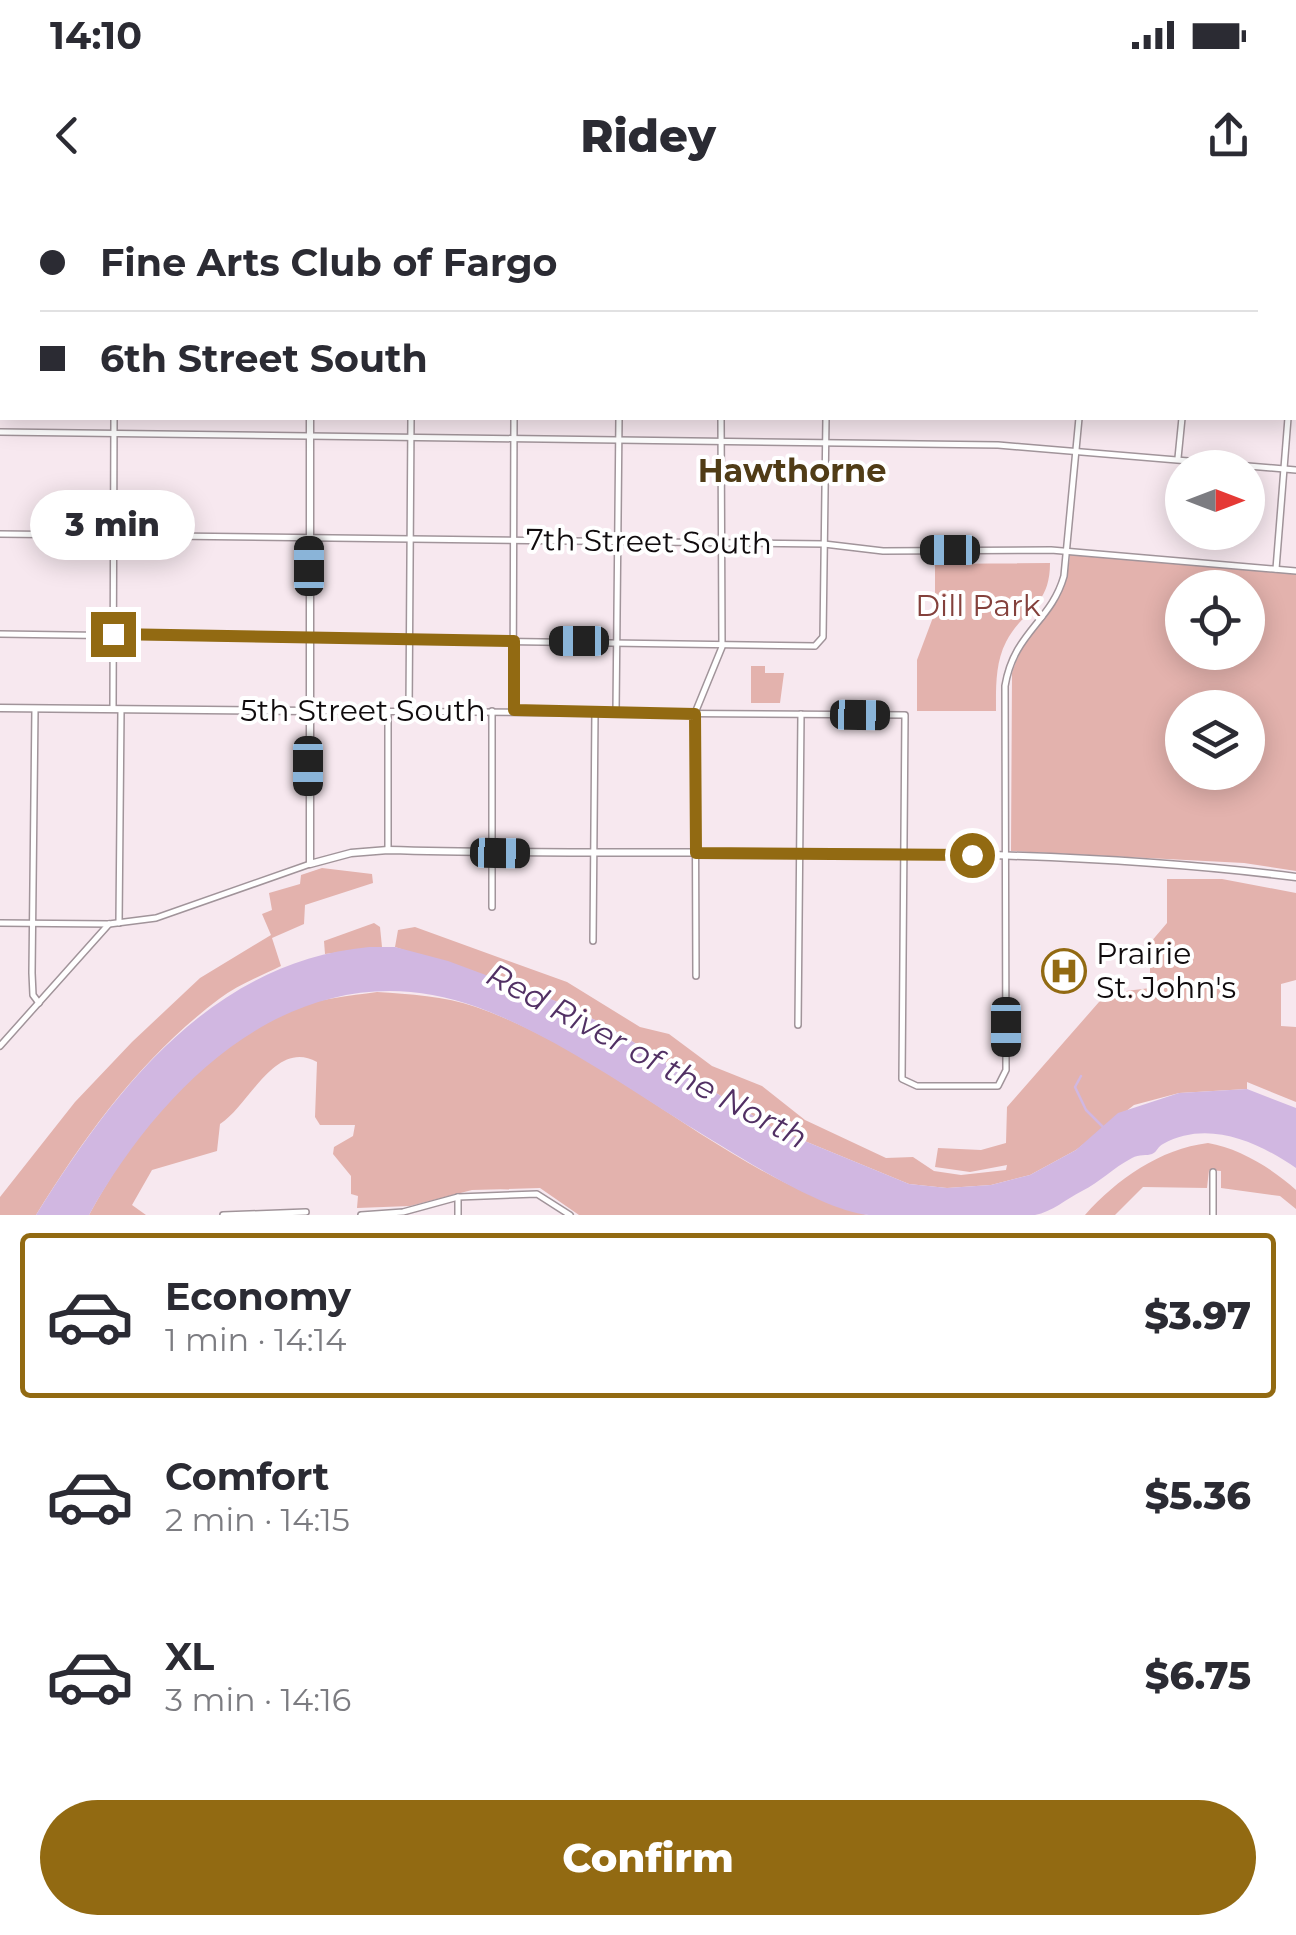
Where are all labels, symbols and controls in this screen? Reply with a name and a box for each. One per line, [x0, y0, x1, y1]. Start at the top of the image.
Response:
text: 14:10 [50, 12, 142, 59]
icon: back [40, 108, 95, 163]
text: Ridey [580, 108, 716, 163]
icon: share [1201, 108, 1256, 163]
text: Fine Arts Club of Fargo [100, 239, 557, 286]
text: 6th Street South [100, 335, 428, 382]
north arrow [1165, 450, 1265, 550]
map controls [1165, 450, 1265, 790]
district label: Hawthorne [698, 451, 886, 490]
callout: 3 min [31, 489, 196, 559]
text: 3 min [65, 505, 160, 544]
street label: 7th Street South [526, 521, 772, 562]
car [920, 535, 980, 565]
car [294, 536, 324, 596]
button: locate [1165, 570, 1265, 670]
park label: Dill Park [915, 587, 1041, 624]
route end [91, 612, 136, 657]
car [549, 626, 609, 656]
button: layers [1165, 690, 1265, 790]
street label: 5th Street South [240, 692, 486, 729]
car [830, 699, 890, 731]
car [293, 736, 323, 796]
route start [950, 833, 995, 878]
car [470, 837, 530, 869]
place label: Prairie St. John's [1096, 935, 1236, 1006]
hospital icon: Prairie St. John's [1041, 948, 1087, 994]
water label: Red River of the North [480, 954, 814, 1157]
car [991, 997, 1021, 1057]
icon: car [45, 1271, 135, 1361]
text: Economy [165, 1273, 351, 1320]
text: $3.97 [1144, 1292, 1251, 1339]
text: 1 min · 14:14 [165, 1320, 346, 1359]
icon: car [45, 1451, 135, 1541]
text: Comfort [165, 1453, 329, 1500]
text: $5.36 [1145, 1472, 1251, 1519]
text: 2 min · 14:15 [165, 1500, 350, 1539]
icon: car [45, 1631, 135, 1721]
text: XL [165, 1633, 214, 1680]
text: $6.75 [1145, 1652, 1251, 1699]
text: 3 min · 14:16 [165, 1680, 351, 1719]
button: Confirm [40, 1800, 1256, 1915]

